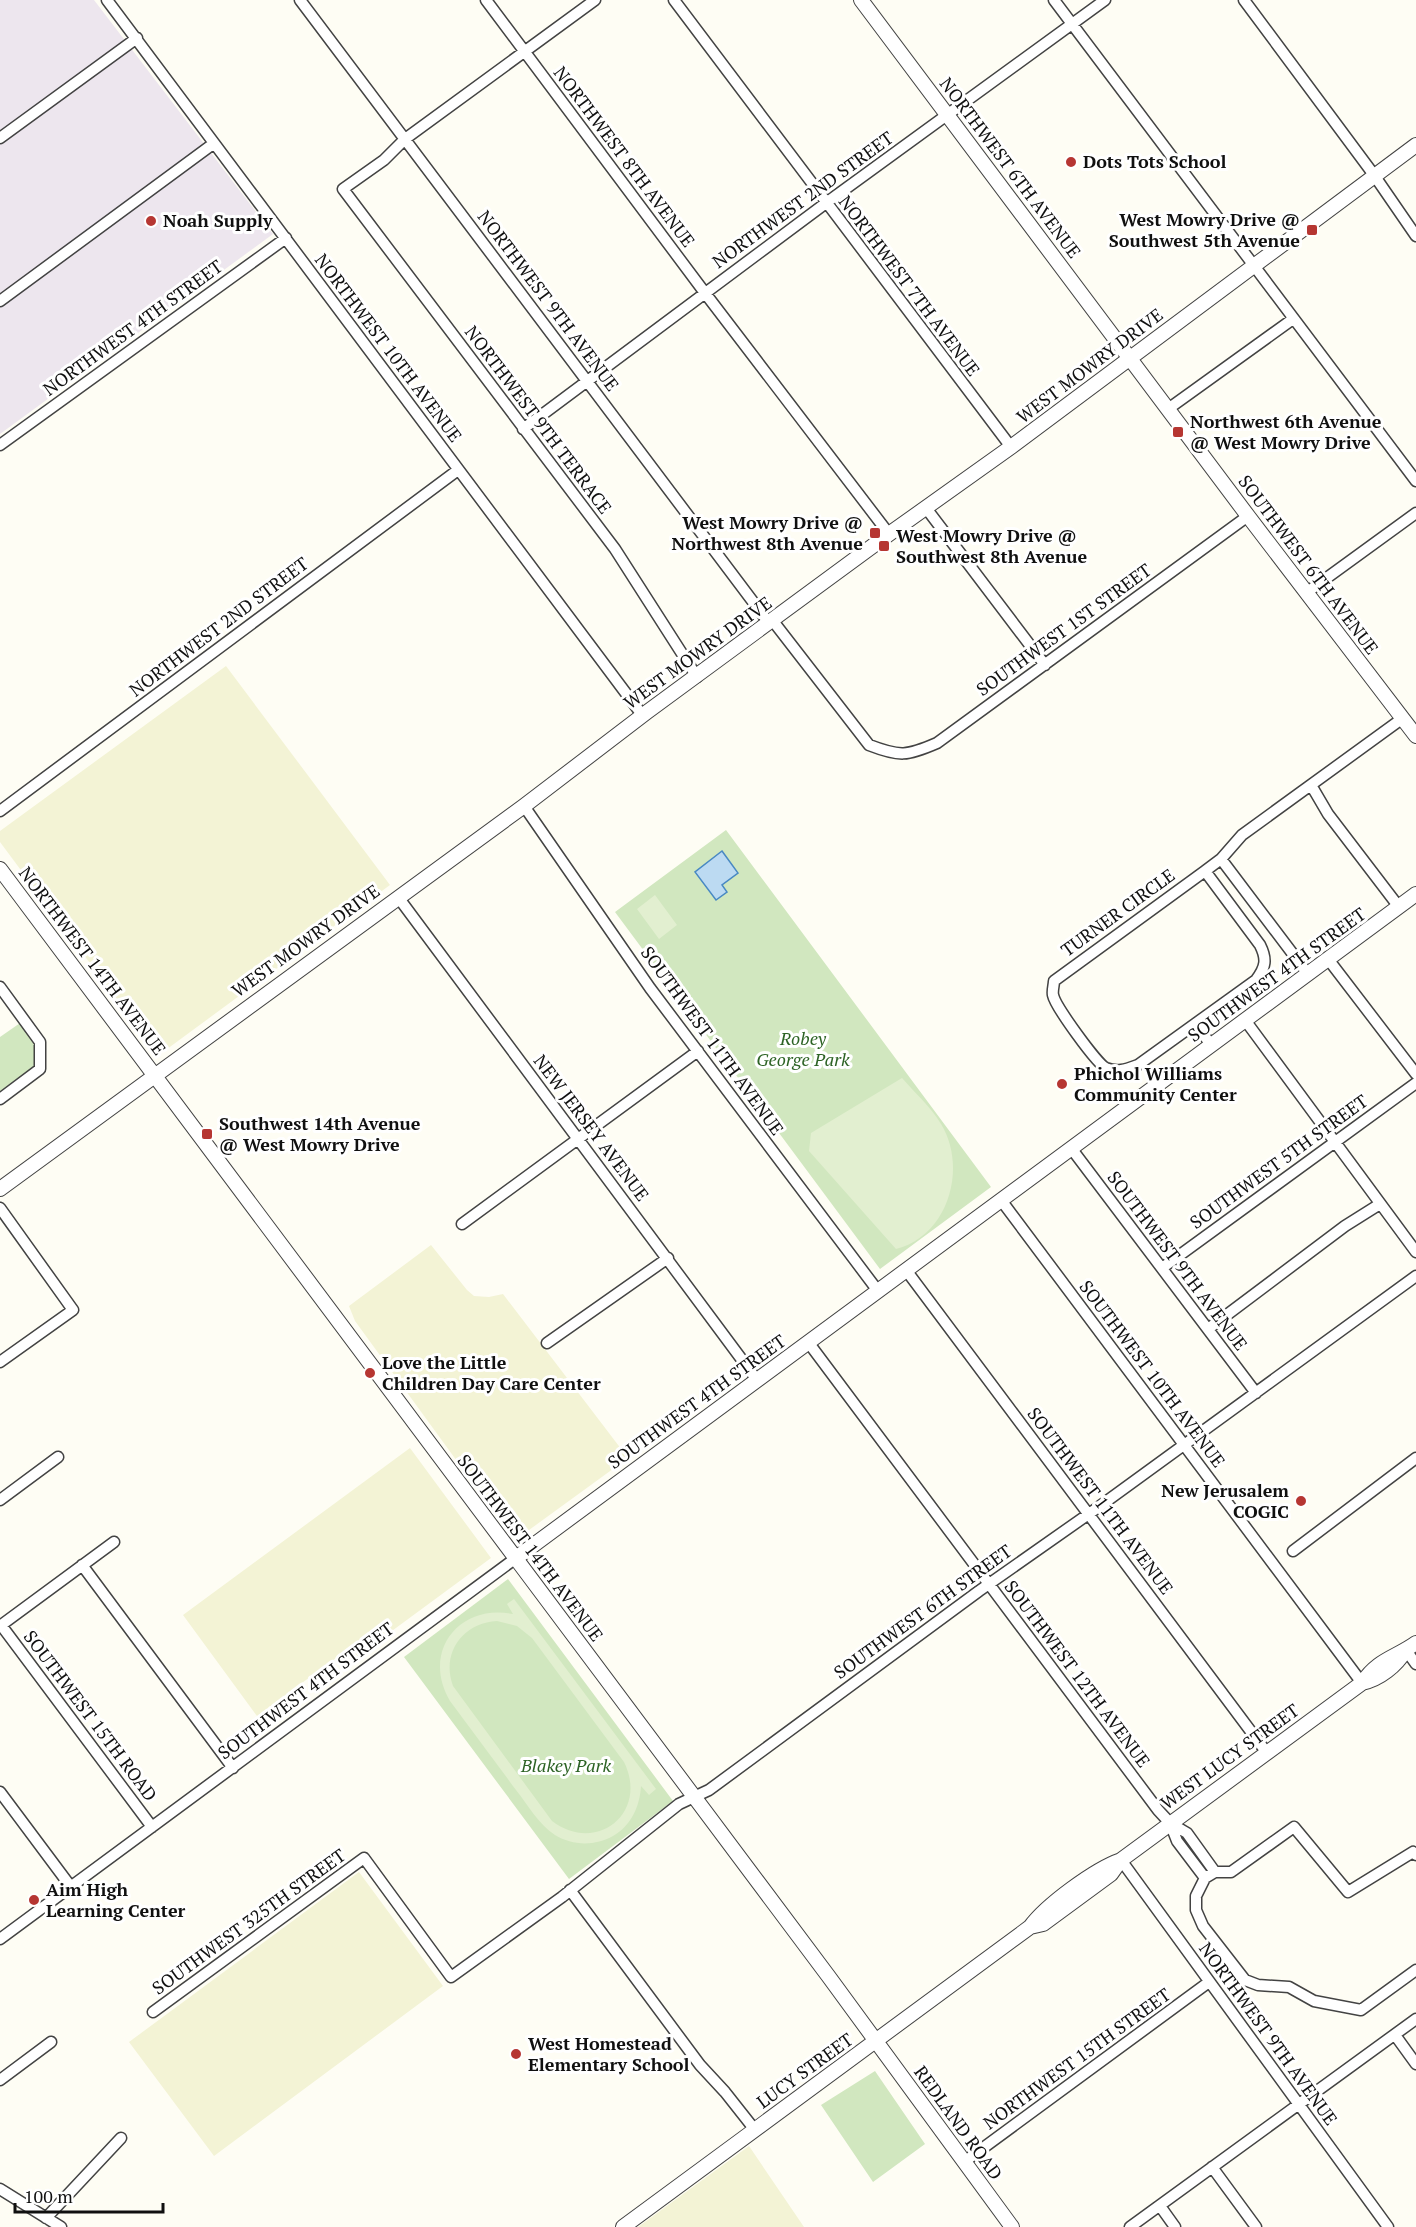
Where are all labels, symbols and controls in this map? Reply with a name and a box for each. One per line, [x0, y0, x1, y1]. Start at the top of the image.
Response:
street label: NORTHWEST 8TH AVENUE [549, 61, 701, 252]
street label: NORTHWEST 6TH AVENUE [935, 72, 1087, 263]
street label: NORTHWEST 2ND STREET [707, 125, 898, 273]
place label: Dots Tots School [1083, 149, 1226, 173]
marker: Dots Tots School [1064, 155, 1078, 169]
street label: NORTHWEST 7TH AVENUE [834, 190, 986, 381]
street label: NORTHWEST 9TH AVENUE [473, 205, 625, 396]
place label: West Mowry Drive @ Southwest 5th Avenue [1109, 207, 1300, 252]
place label: Noah Supply [163, 208, 273, 232]
marker: Noah Supply [144, 214, 158, 228]
marker: West Mowry Drive @ Southwest 5th Avenue [1305, 223, 1319, 237]
street label: NORTHWEST 10TH AVENUE [310, 248, 468, 447]
street label: NORTHWEST 4TH STREET [38, 254, 227, 400]
street label: WEST MOWRY DRIVE [1011, 302, 1167, 428]
street label: NORTHWEST 9TH TERRACE [460, 320, 618, 518]
place label: Northwest 6th Avenue @ West Mowry Drive [1190, 409, 1382, 454]
marker: Northwest 6th Avenue @ West Mowry Drive [1171, 425, 1185, 439]
street label: SOUTHWEST 6TH AVENUE [1233, 470, 1384, 659]
place label: West Mowry Drive @ Northwest 8th Avenue [672, 510, 863, 555]
place label: West Mowry Drive @ Southwest 8th Avenue [896, 523, 1088, 568]
marker: West Mowry Drive @ Northwest 8th Avenue [868, 526, 882, 540]
marker: West Mowry Drive @ Southwest 8th Avenue [877, 539, 891, 553]
street label: NORTHWEST 2ND STREET [124, 551, 313, 701]
street label: SOUTHWEST 1ST STREET [971, 558, 1156, 701]
street label: WEST MOWRY DRIVE [619, 590, 776, 714]
street label: NORTHWEST 14TH AVENUE [14, 861, 172, 1060]
street label: TURNER CIRCLE [1056, 863, 1179, 962]
street label: WEST MOWRY DRIVE [227, 878, 384, 1002]
street label: SOUTHWEST 4TH STREET [1183, 901, 1370, 1047]
street label: SOUTHWEST 11TH AVENUE [636, 941, 790, 1140]
park label: Robey George Park [756, 1026, 850, 1071]
street label: NEW JERSEY AVENUE [529, 1049, 655, 1206]
place label: Phichol Williams Community Center [1074, 1061, 1237, 1106]
marker: Phichol Williams Community Center [1055, 1077, 1069, 1091]
street label: SOUTHWEST 5TH STREET [1185, 1088, 1372, 1234]
place label: Southwest 14th Avenue @ West Mowry Drive [219, 1111, 421, 1156]
marker: Southwest 14th Avenue @ West Mowry Drive [200, 1127, 214, 1141]
street label: SOUTHWEST 9TH AVENUE [1102, 1166, 1253, 1355]
street label: SOUTHWEST 10TH AVENUE [1075, 1275, 1231, 1472]
street label: SOUTHWEST 4TH STREET [603, 1328, 790, 1474]
place label: Love the Little Children Day Care Center [382, 1350, 601, 1395]
marker: Love the Little Children Day Care Center [363, 1366, 377, 1380]
street label: SOUTHWEST 11TH AVENUE [1023, 1402, 1179, 1599]
street label: SOUTHWEST 14TH AVENUE [453, 1449, 609, 1646]
place label: New Jerusalem COGIC [1161, 1478, 1289, 1523]
marker: New Jerusalem COGIC [1294, 1494, 1308, 1508]
street label: SOUTHWEST 6TH STREET [829, 1538, 1016, 1684]
street label: SOUTHWEST 12TH AVENUE [1000, 1575, 1156, 1772]
street label: SOUTHWEST 4TH STREET [213, 1616, 398, 1764]
street label: SOUTHWEST 15TH ROAD [19, 1625, 163, 1806]
street label: WEST LUCY STREET [1155, 1698, 1304, 1815]
park label: Blakey Park [520, 1753, 611, 1777]
street label: SOUTHWEST 325TH STREET [147, 1843, 350, 2000]
place label: Aim High Learning Center [46, 1877, 186, 1922]
marker: Aim High Learning Center [27, 1893, 41, 1907]
street label: NORTHWEST 9TH AVENUE [1194, 1937, 1343, 2130]
street label: NORTHWEST 15TH STREET [978, 1982, 1175, 2134]
street label: LUCY STREET [751, 2027, 857, 2113]
place label: West Homestead Elementary School [528, 2031, 690, 2076]
marker: West Homestead Elementary School [509, 2047, 523, 2061]
street label: REDLAND ROAD [909, 2061, 1008, 2184]
scale bar [15, 2176, 164, 2214]
text: 100 m [24, 2184, 73, 2208]

